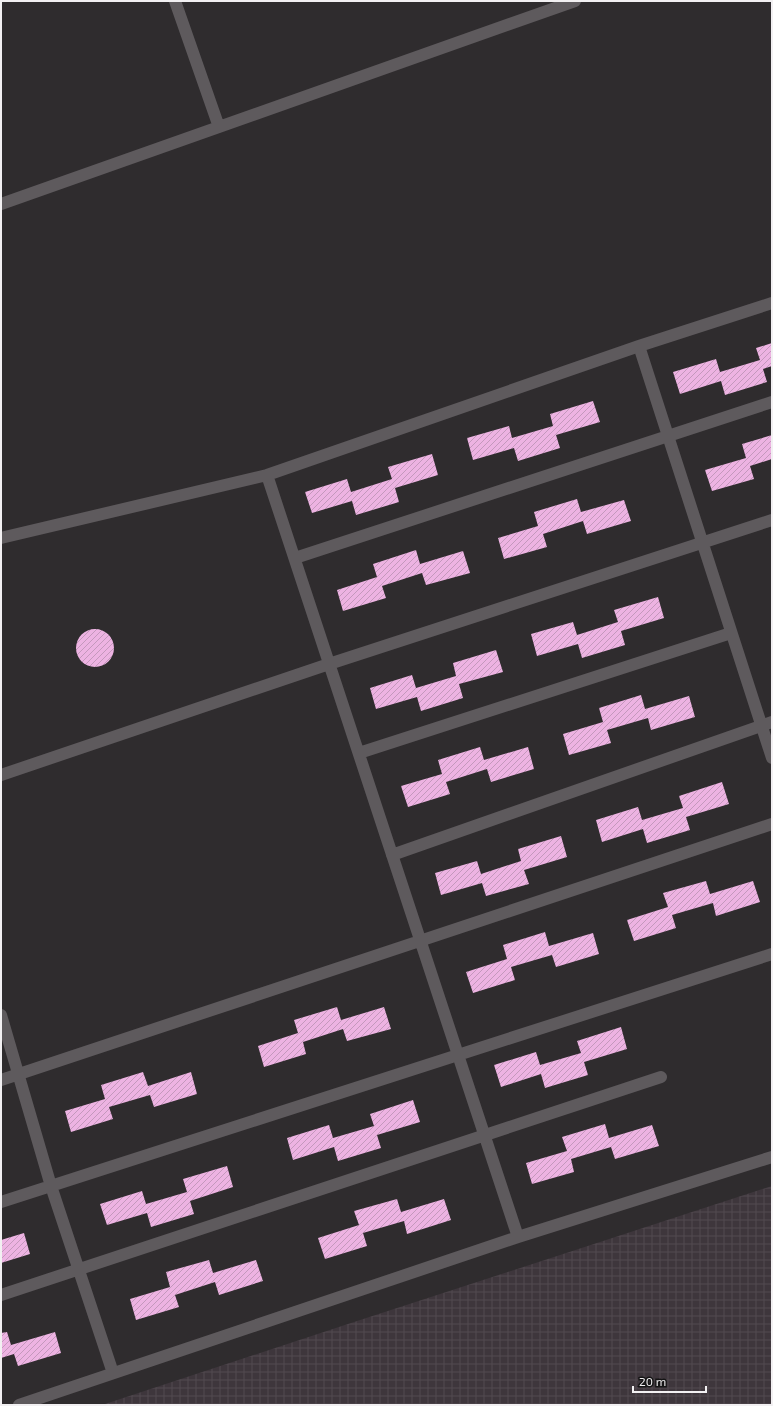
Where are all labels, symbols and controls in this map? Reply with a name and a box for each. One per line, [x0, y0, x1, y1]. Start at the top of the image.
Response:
scale bar [633, 1368, 706, 1394]
text: 20 m [639, 1374, 666, 1388]

